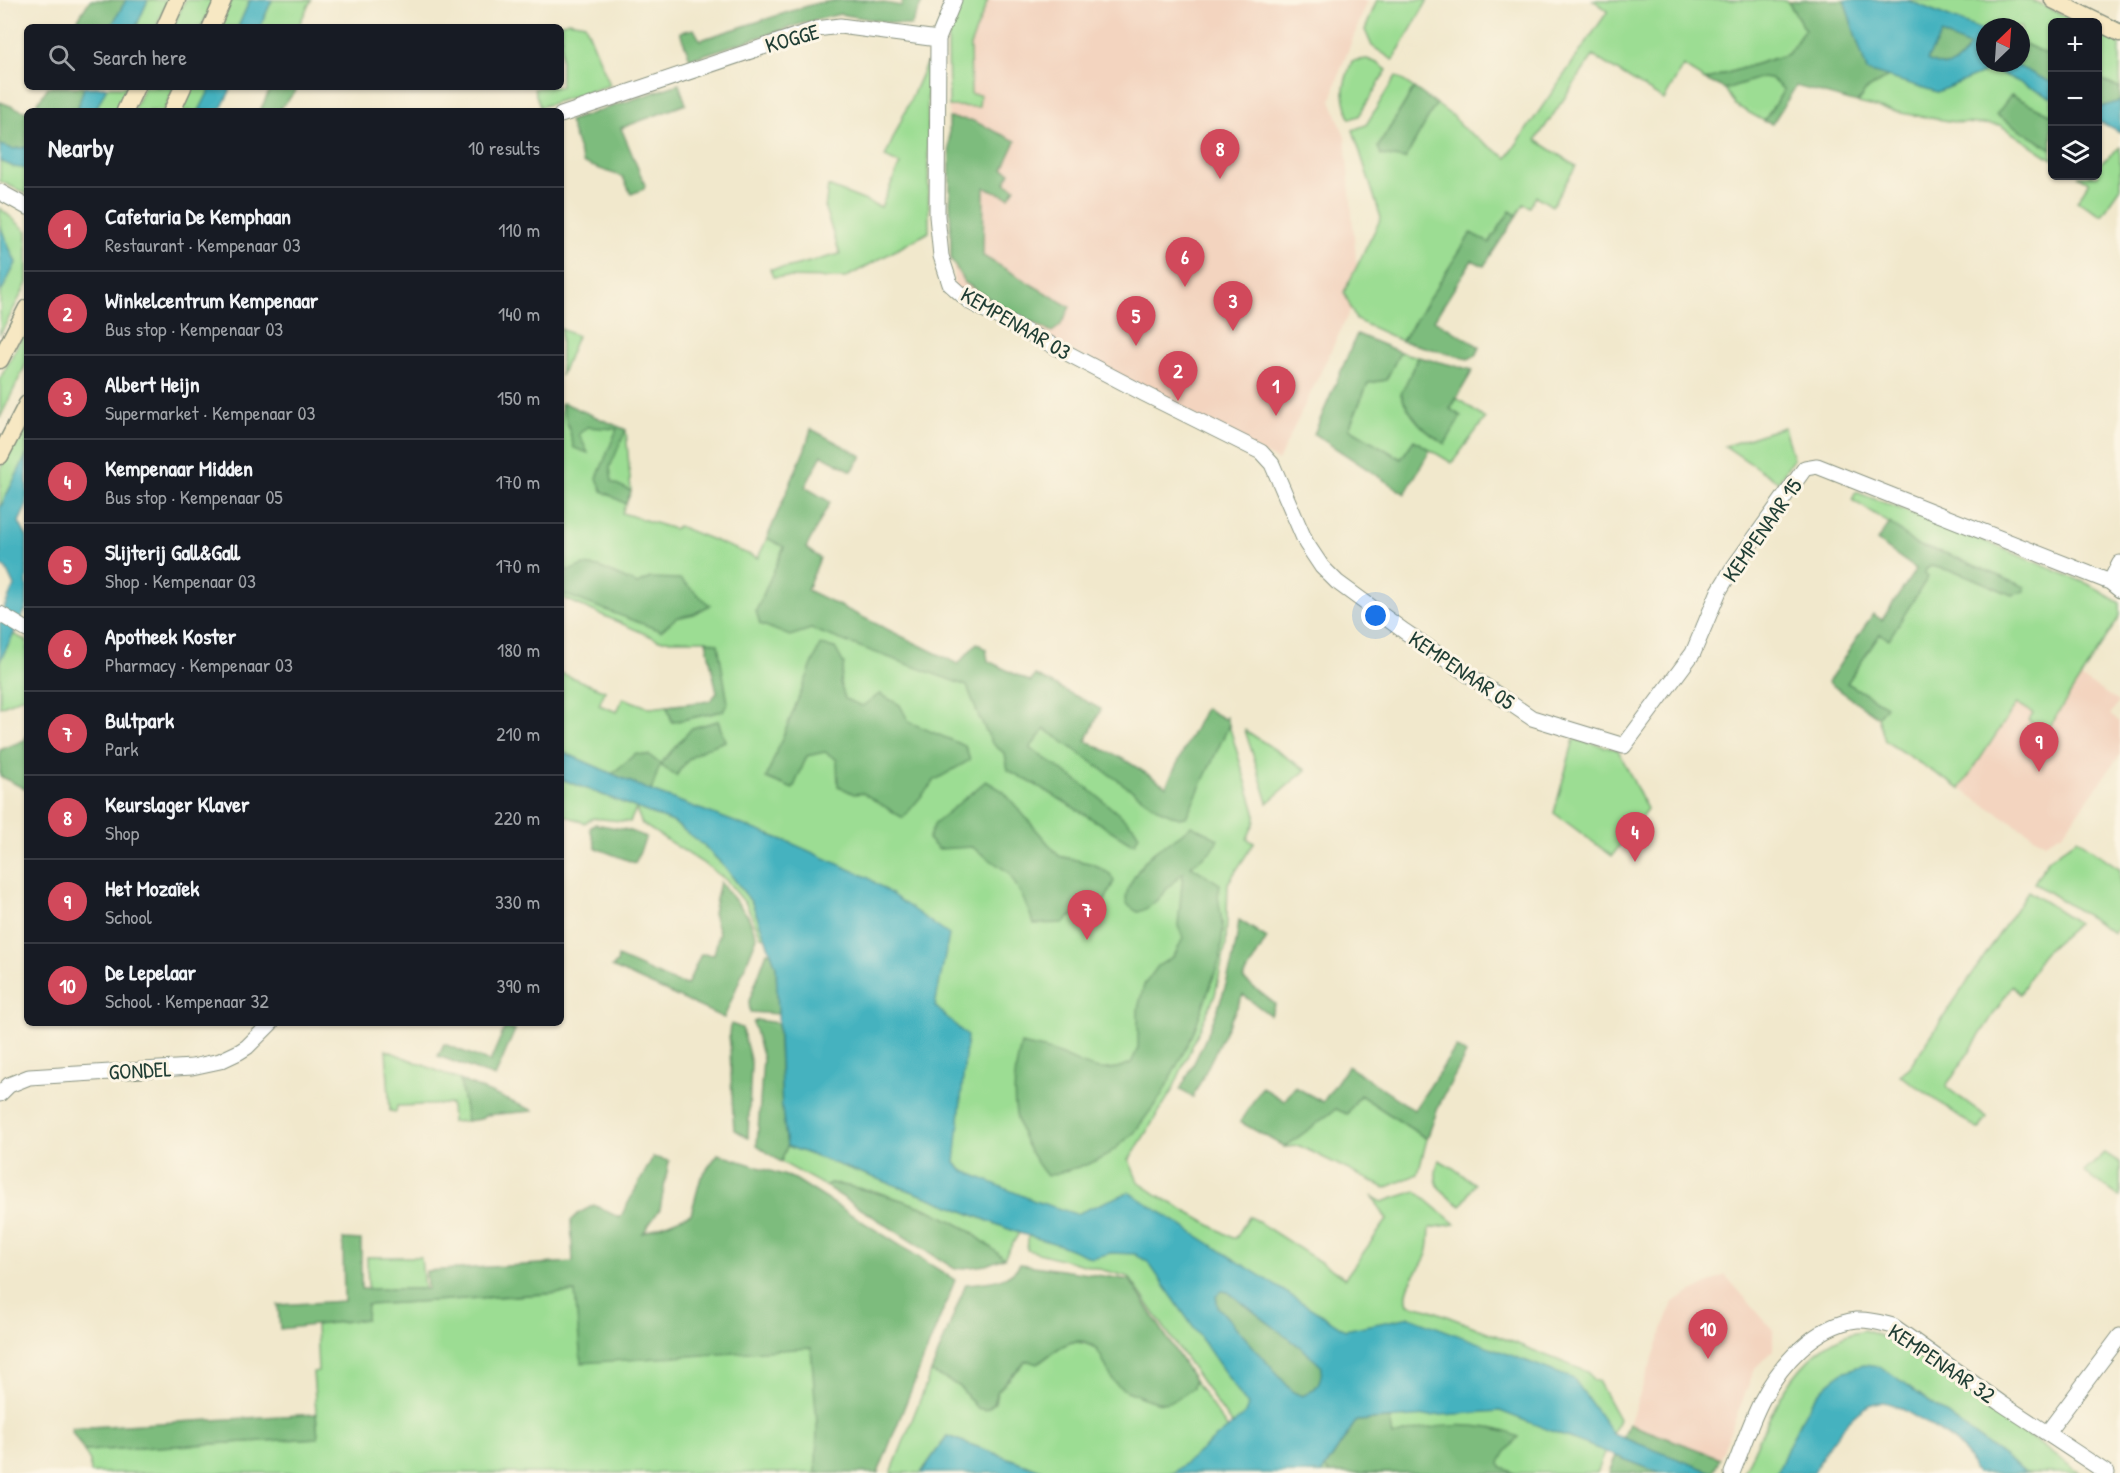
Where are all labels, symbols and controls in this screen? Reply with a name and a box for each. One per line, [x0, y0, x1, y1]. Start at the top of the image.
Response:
street label: KOGGE [762, 16, 823, 60]
north arrow [1976, 18, 2030, 72]
map controls [2048, 18, 2102, 180]
button: + [2048, 18, 2102, 72]
search box [24, 24, 564, 90]
icon: search [45, 41, 78, 74]
text: Search here [93, 42, 187, 72]
button: − [2048, 72, 2102, 126]
button: layers [2048, 126, 2102, 180]
text: Nearby [48, 130, 114, 165]
pin: 8 [1200, 130, 1240, 179]
text: 10 results [468, 134, 540, 161]
text: Cafetaria De Kemphaan [105, 201, 291, 231]
text: 1 [64, 216, 71, 243]
text: 110 m [498, 216, 540, 243]
text: Restaurant · Kempenaar 03 [105, 231, 301, 258]
pin: 6 [1166, 238, 1204, 287]
street label: KEMPENAAR 03 [955, 279, 1077, 367]
pin: 3 [1214, 282, 1252, 331]
text: Winkelcentrum Kempenaar [105, 285, 318, 315]
pin: 5 [1116, 296, 1156, 346]
text: 2 [63, 300, 72, 327]
text: 140 m [498, 300, 540, 327]
text: Bus stop · Kempenaar 03 [105, 315, 283, 342]
pin: 2 [1158, 352, 1198, 401]
pin: 1 [1256, 366, 1296, 416]
text: Albert Heijn [105, 369, 200, 399]
text: 3 [63, 384, 72, 411]
text: 150 m [497, 384, 540, 411]
text: Supermarket · Kempenaar 03 [105, 399, 315, 426]
text: Kempenaar Midden [105, 453, 253, 483]
text: 4 [64, 468, 71, 495]
text: 170 m [496, 468, 540, 495]
street label: KEMPENAAR 15 [1715, 472, 1809, 588]
text: Bus stop · Kempenaar 05 [105, 483, 283, 510]
text: Slijterij Gall&Gall [105, 537, 240, 567]
text: 5 [63, 552, 72, 579]
text: 170 m [496, 552, 540, 579]
text: Shop · Kempenaar 03 [105, 567, 256, 594]
your location [1361, 601, 1390, 630]
text: Apotheek Koster [105, 621, 236, 651]
street label: KEMPENAAR 05 [1403, 623, 1521, 717]
text: 6 [64, 636, 71, 663]
text: 180 m [497, 636, 540, 663]
text: Pharmacy · Kempenaar 03 [105, 651, 293, 678]
text: Bultpark [105, 705, 174, 735]
text: 7 [63, 720, 72, 747]
text: 210 m [496, 720, 540, 747]
pin: 9 [2020, 722, 2058, 772]
text: Park [105, 735, 138, 762]
text: Keurslager Klaver [105, 789, 250, 819]
text: 8 [63, 804, 72, 831]
text: 220 m [494, 804, 540, 831]
pin: 4 [1616, 812, 1654, 862]
text: Shop [105, 819, 139, 846]
text: Het Mozaïek [105, 873, 200, 903]
text: 9 [64, 888, 71, 915]
text: 330 m [495, 888, 540, 915]
pin: 7 [1068, 890, 1106, 940]
text: School [105, 903, 152, 930]
text: De Lepelaar [105, 957, 196, 987]
text: 10 [59, 972, 76, 999]
text: 390 m [497, 972, 540, 999]
text: School · Kempenaar 32 [105, 987, 269, 1014]
street label: GONDEL [108, 1053, 172, 1087]
pin: 10 [1688, 1310, 1728, 1359]
street label: KEMPENAAR 32 [1883, 1316, 2002, 1410]

